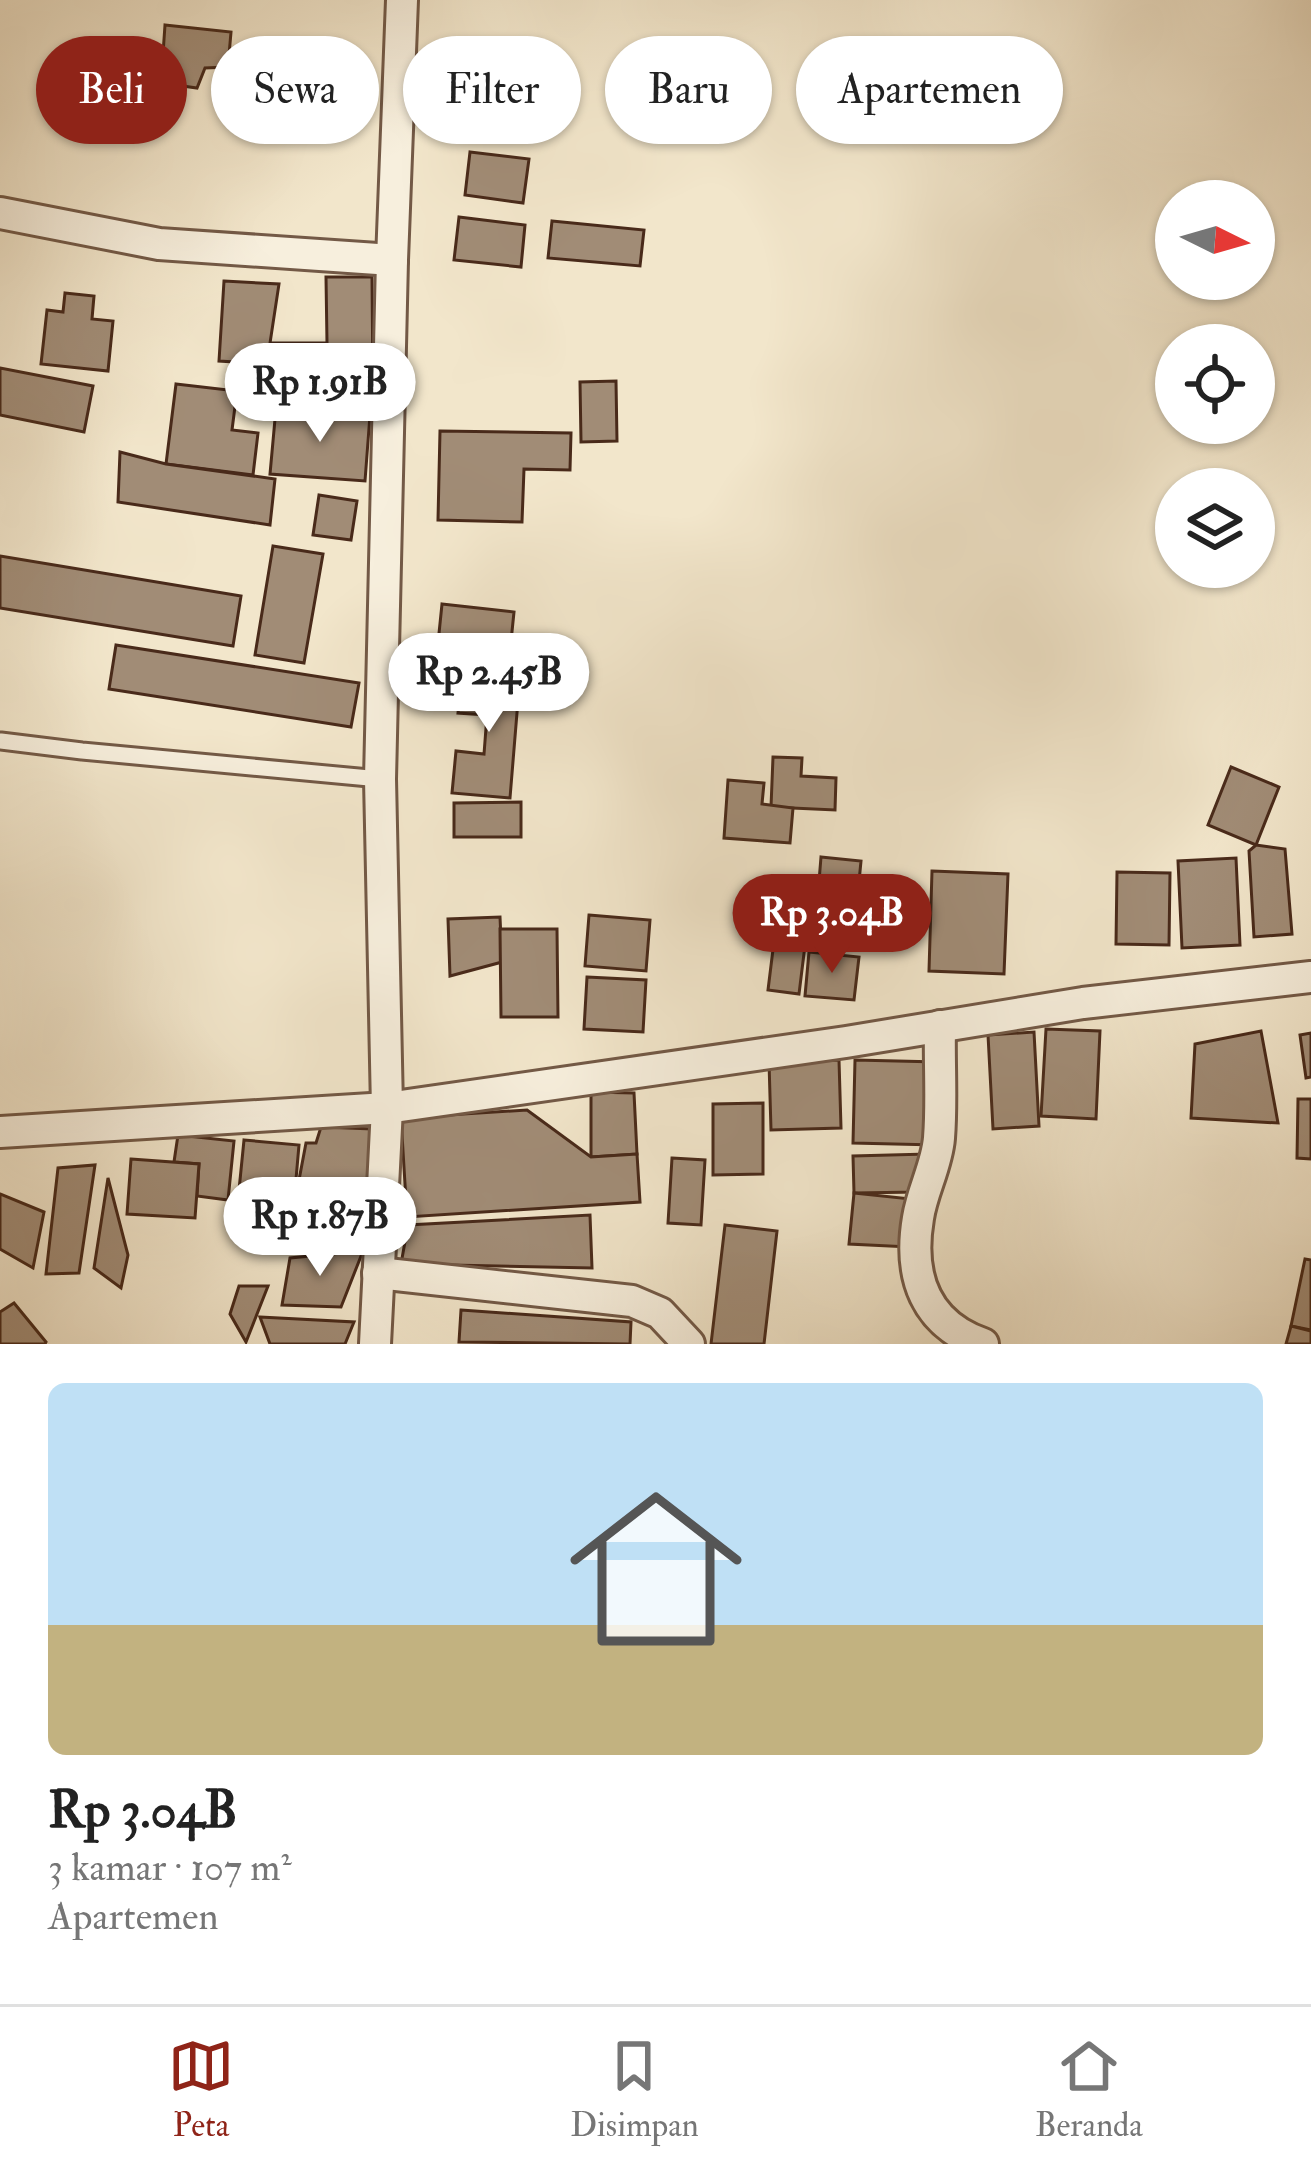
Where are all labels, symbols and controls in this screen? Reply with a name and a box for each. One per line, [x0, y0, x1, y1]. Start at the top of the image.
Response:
chip: Beli [36, 36, 187, 144]
chip: Sewa [211, 36, 379, 144]
chip: Filter [403, 36, 581, 144]
chip: Baru [605, 36, 772, 144]
chip: Apartemen [796, 36, 1063, 144]
north arrow [1155, 180, 1275, 300]
map controls [1155, 180, 1275, 588]
button: locate [1155, 324, 1275, 444]
pin: Rp 1.91B [196, 343, 444, 445]
text: Rp 1.91B [252, 357, 388, 406]
button: layers [1155, 468, 1275, 588]
pin: Rp 2.45B [365, 633, 613, 735]
text: Rp 2.45B [415, 647, 563, 696]
pin: Rp 3.04B [708, 874, 956, 976]
text: Rp 3.04B [760, 888, 904, 937]
pin: Rp 1.87B [196, 1177, 444, 1279]
text: Rp 1.87B [250, 1191, 390, 1240]
icon: home [548, 1461, 764, 1677]
text: Rp 3.04B [48, 1779, 237, 1843]
text: 3 kamar · 107 m² [48, 1843, 291, 1892]
text: Apartemen [48, 1892, 219, 1941]
tab: Peta [168, 2033, 234, 2146]
tab: Disimpan [570, 2033, 699, 2146]
tab: Beranda [1035, 2033, 1143, 2146]

